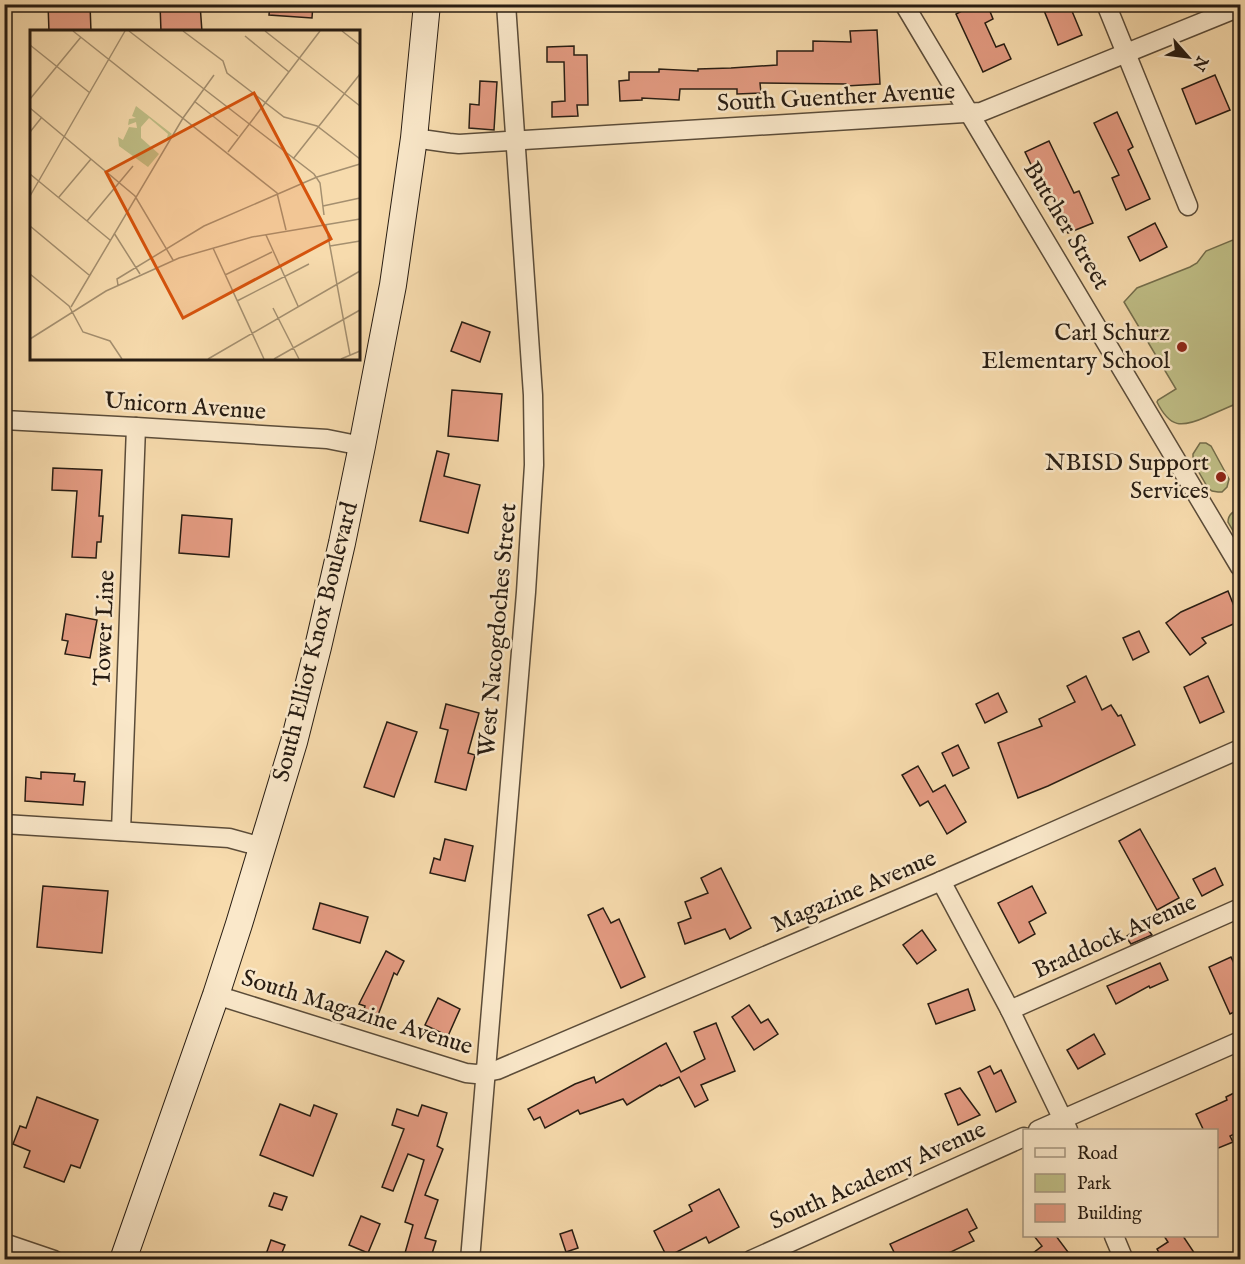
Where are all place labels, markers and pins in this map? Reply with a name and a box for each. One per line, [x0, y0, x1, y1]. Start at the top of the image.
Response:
place label: Carl Schurz Elementary School [982, 318, 1170, 377]
marker: Carl Schurz Elementary School [1175, 340, 1189, 354]
place label: NBISD Support Services [1045, 448, 1209, 507]
marker: NBISD Support Services [1214, 470, 1228, 484]

